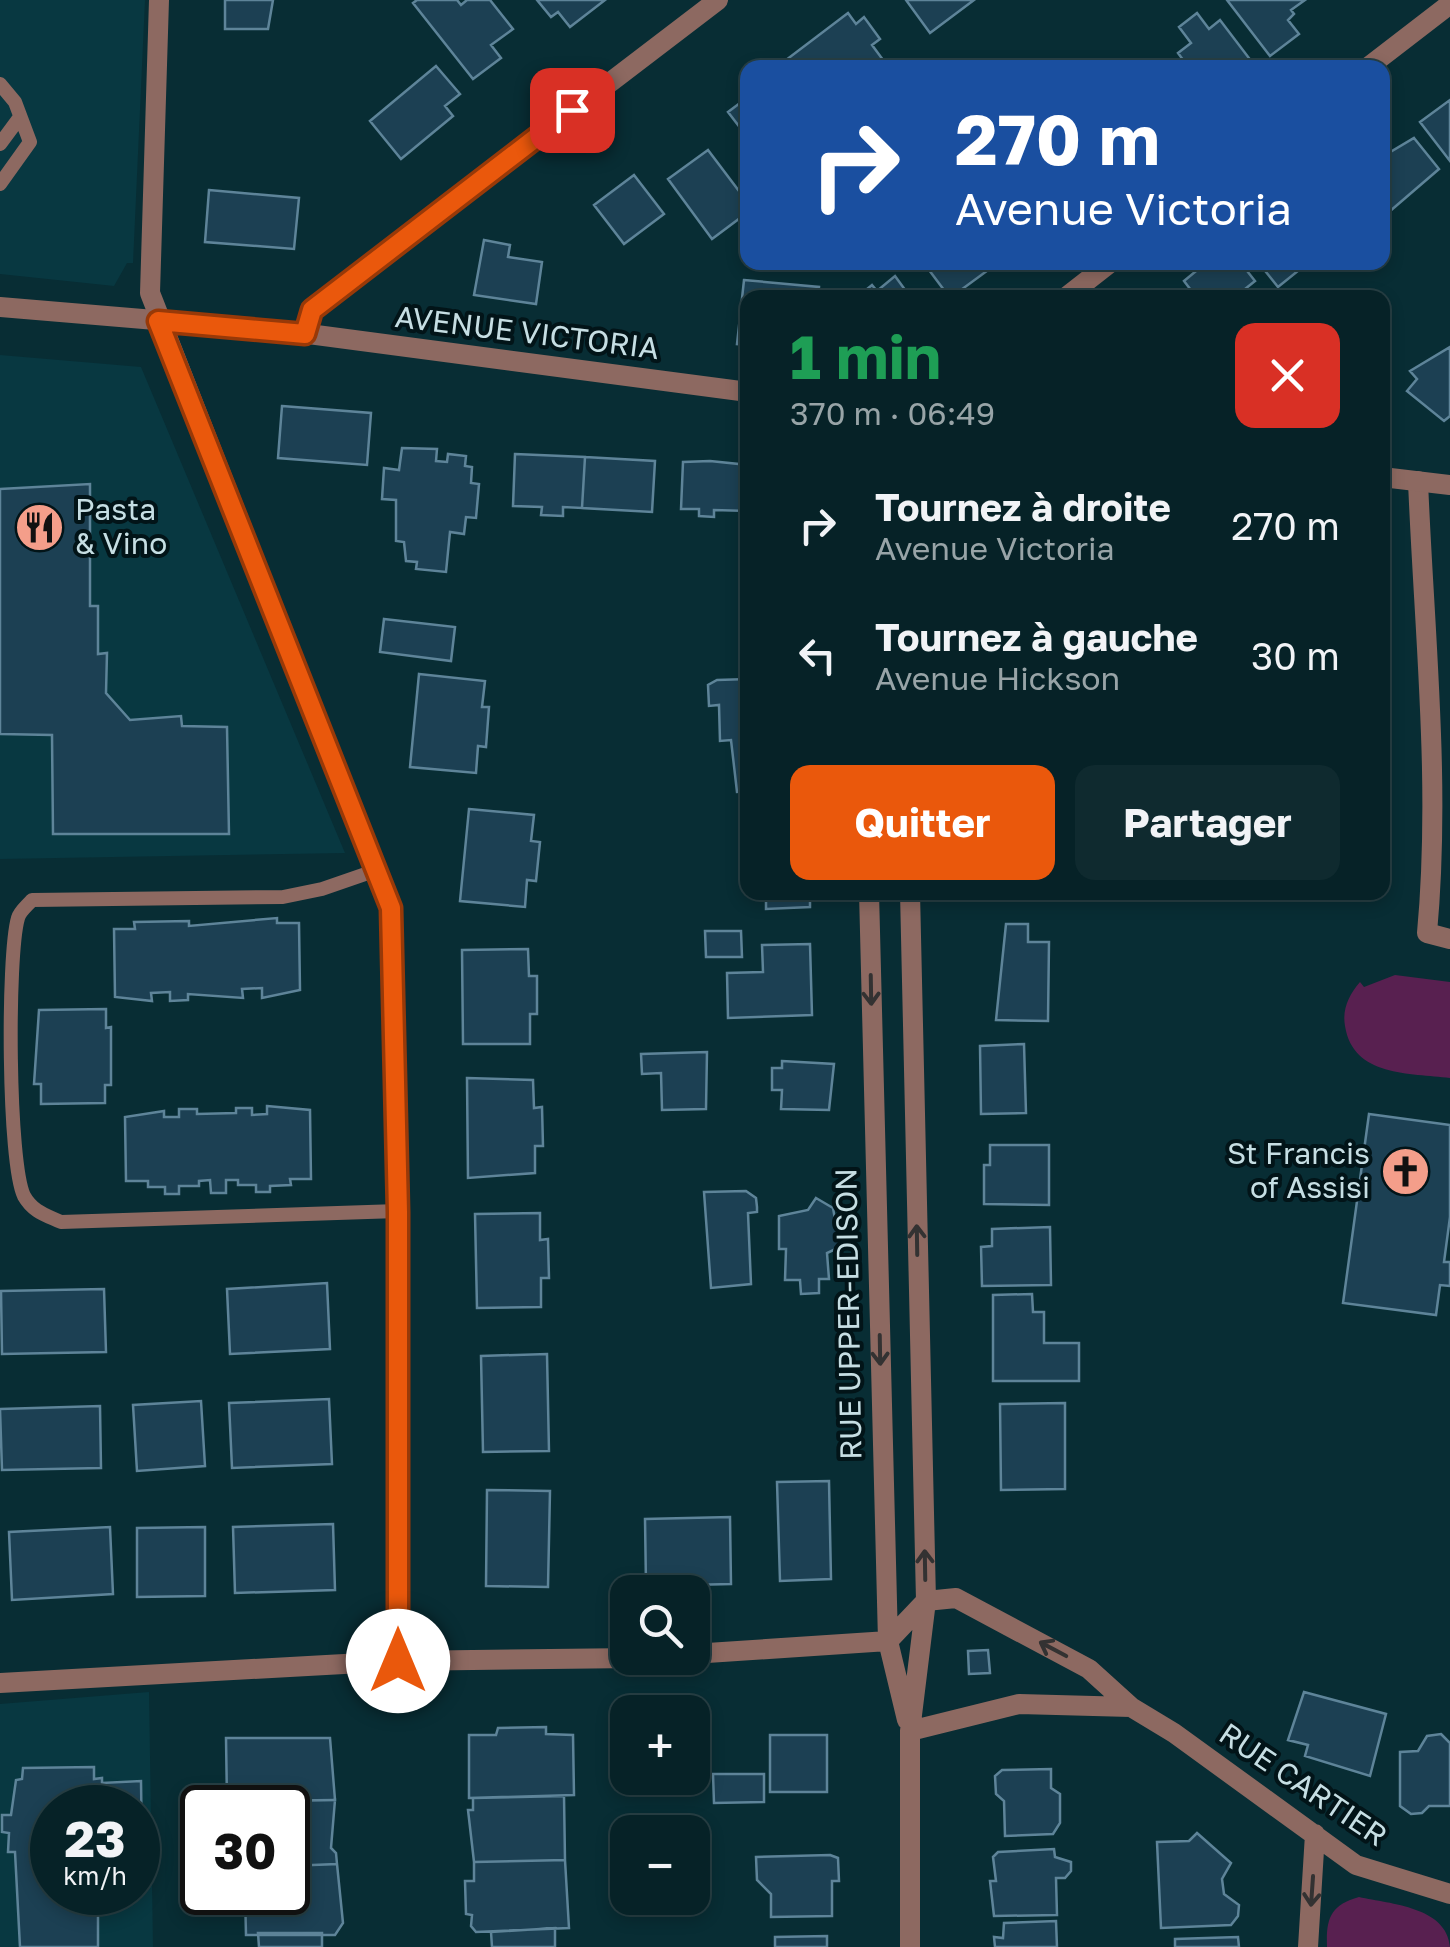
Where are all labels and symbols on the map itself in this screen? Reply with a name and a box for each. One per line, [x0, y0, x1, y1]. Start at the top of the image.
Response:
pin [530, 68, 615, 153]
street label: AVENUE VICTORIA [393, 298, 661, 366]
place label: Pasta & Vino [75, 491, 167, 561]
restaurant icon: Pasta & Vino [14, 501, 66, 553]
one-way arrow [862, 973, 881, 1005]
place label: St Francis of Assisi [1227, 1135, 1370, 1205]
church icon: St Francis of Assisi [1379, 1145, 1431, 1197]
street label: RUE UPPER-EDISON [827, 1168, 869, 1460]
one-way arrow [908, 1224, 927, 1256]
one-way arrow [870, 1333, 889, 1365]
one-way arrow [915, 1549, 934, 1581]
position arrow [346, 1609, 450, 1713]
one-way arrow [1039, 1639, 1068, 1659]
street label: RUE CARTIER [1213, 1715, 1394, 1853]
speed limit sign: 30 [180, 1785, 310, 1915]
one-way arrow [1302, 1874, 1321, 1906]

